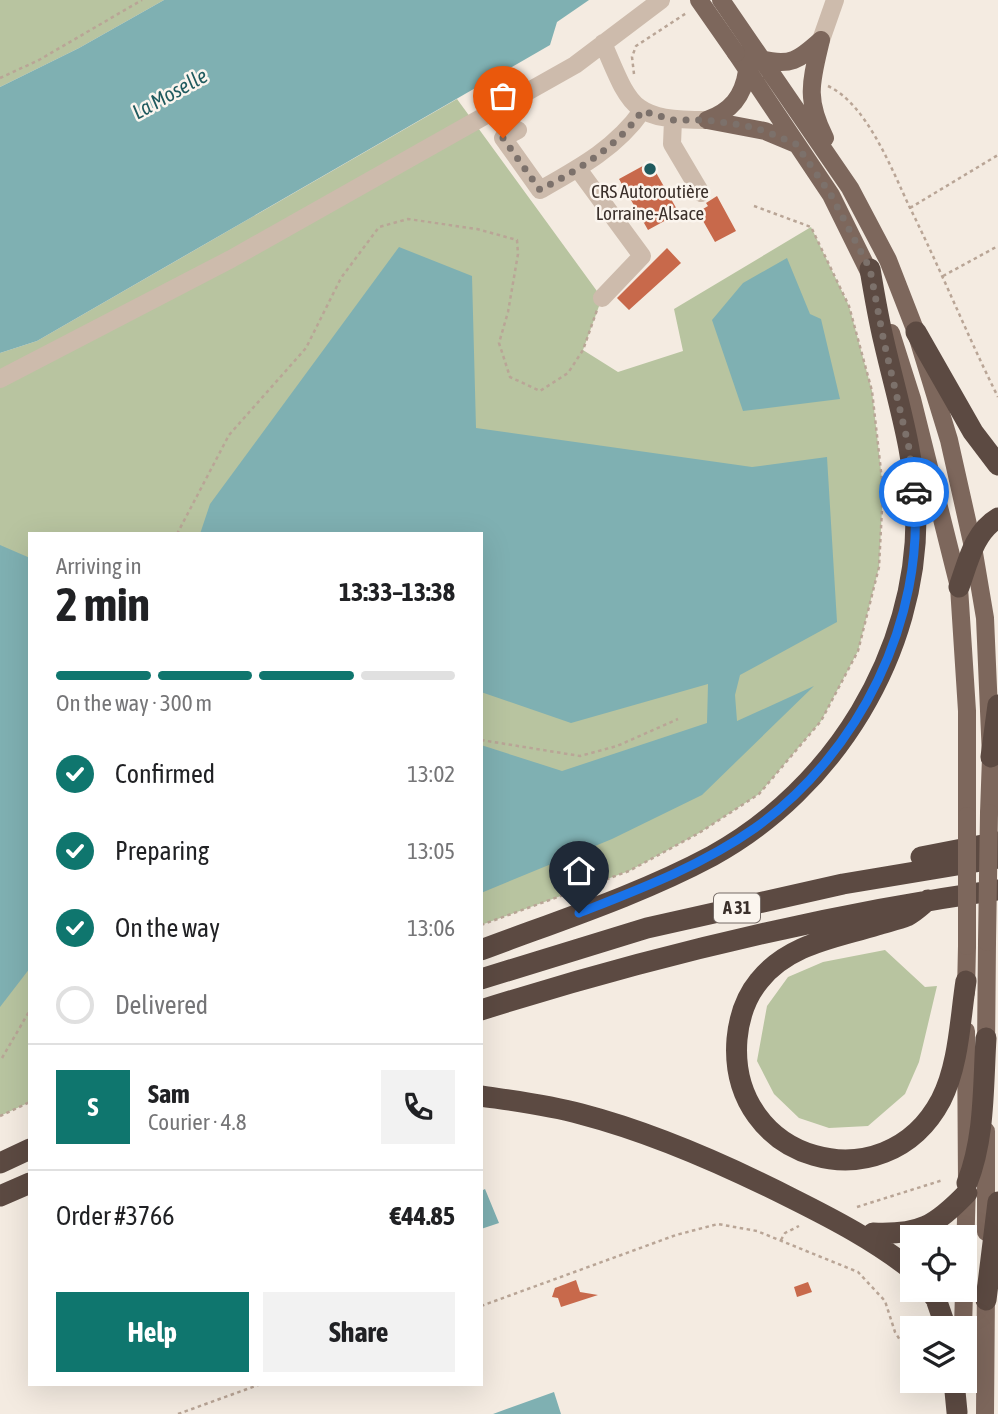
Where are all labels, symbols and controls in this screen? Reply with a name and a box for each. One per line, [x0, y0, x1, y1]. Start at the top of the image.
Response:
water label: La Moselle [128, 63, 211, 124]
pin [473, 66, 533, 138]
icon: bag [484, 77, 522, 115]
marker: CRS Autoroutière Lorraine-Alsace [642, 161, 658, 177]
place label: CRS Autoroutière Lorraine-Alsace [591, 180, 709, 224]
courier [879, 457, 949, 527]
icon: car [895, 473, 933, 511]
text: Arriving in [56, 553, 142, 579]
text: 13:33–13:38 [339, 577, 455, 607]
text: 2 min [56, 578, 150, 631]
text: On the way · 300 m [56, 690, 212, 716]
icon: check [56, 755, 94, 793]
text: Confirmed [115, 759, 215, 789]
text: 13:02 [407, 761, 455, 787]
icon: check [56, 832, 94, 870]
text: Preparing [115, 836, 209, 866]
text: 13:05 [407, 838, 455, 864]
pin [549, 841, 609, 913]
icon: home [560, 852, 598, 890]
road number: A 31 [714, 894, 760, 923]
icon: check [56, 909, 94, 947]
text: On the way [115, 913, 220, 943]
text: 13:06 [407, 915, 455, 941]
text: Delivered [115, 990, 208, 1020]
button: phone [381, 1070, 455, 1144]
text: Sam [148, 1079, 190, 1109]
text: S [88, 1092, 98, 1122]
text: Courier · 4.8 [148, 1109, 247, 1135]
text: Order #3766 [56, 1201, 175, 1231]
text: €44.85 [390, 1201, 455, 1231]
map controls [900, 1225, 977, 1393]
button: locate [900, 1225, 977, 1302]
button: Help [56, 1292, 249, 1372]
button: Share [263, 1292, 455, 1372]
button: layers [900, 1316, 977, 1393]

